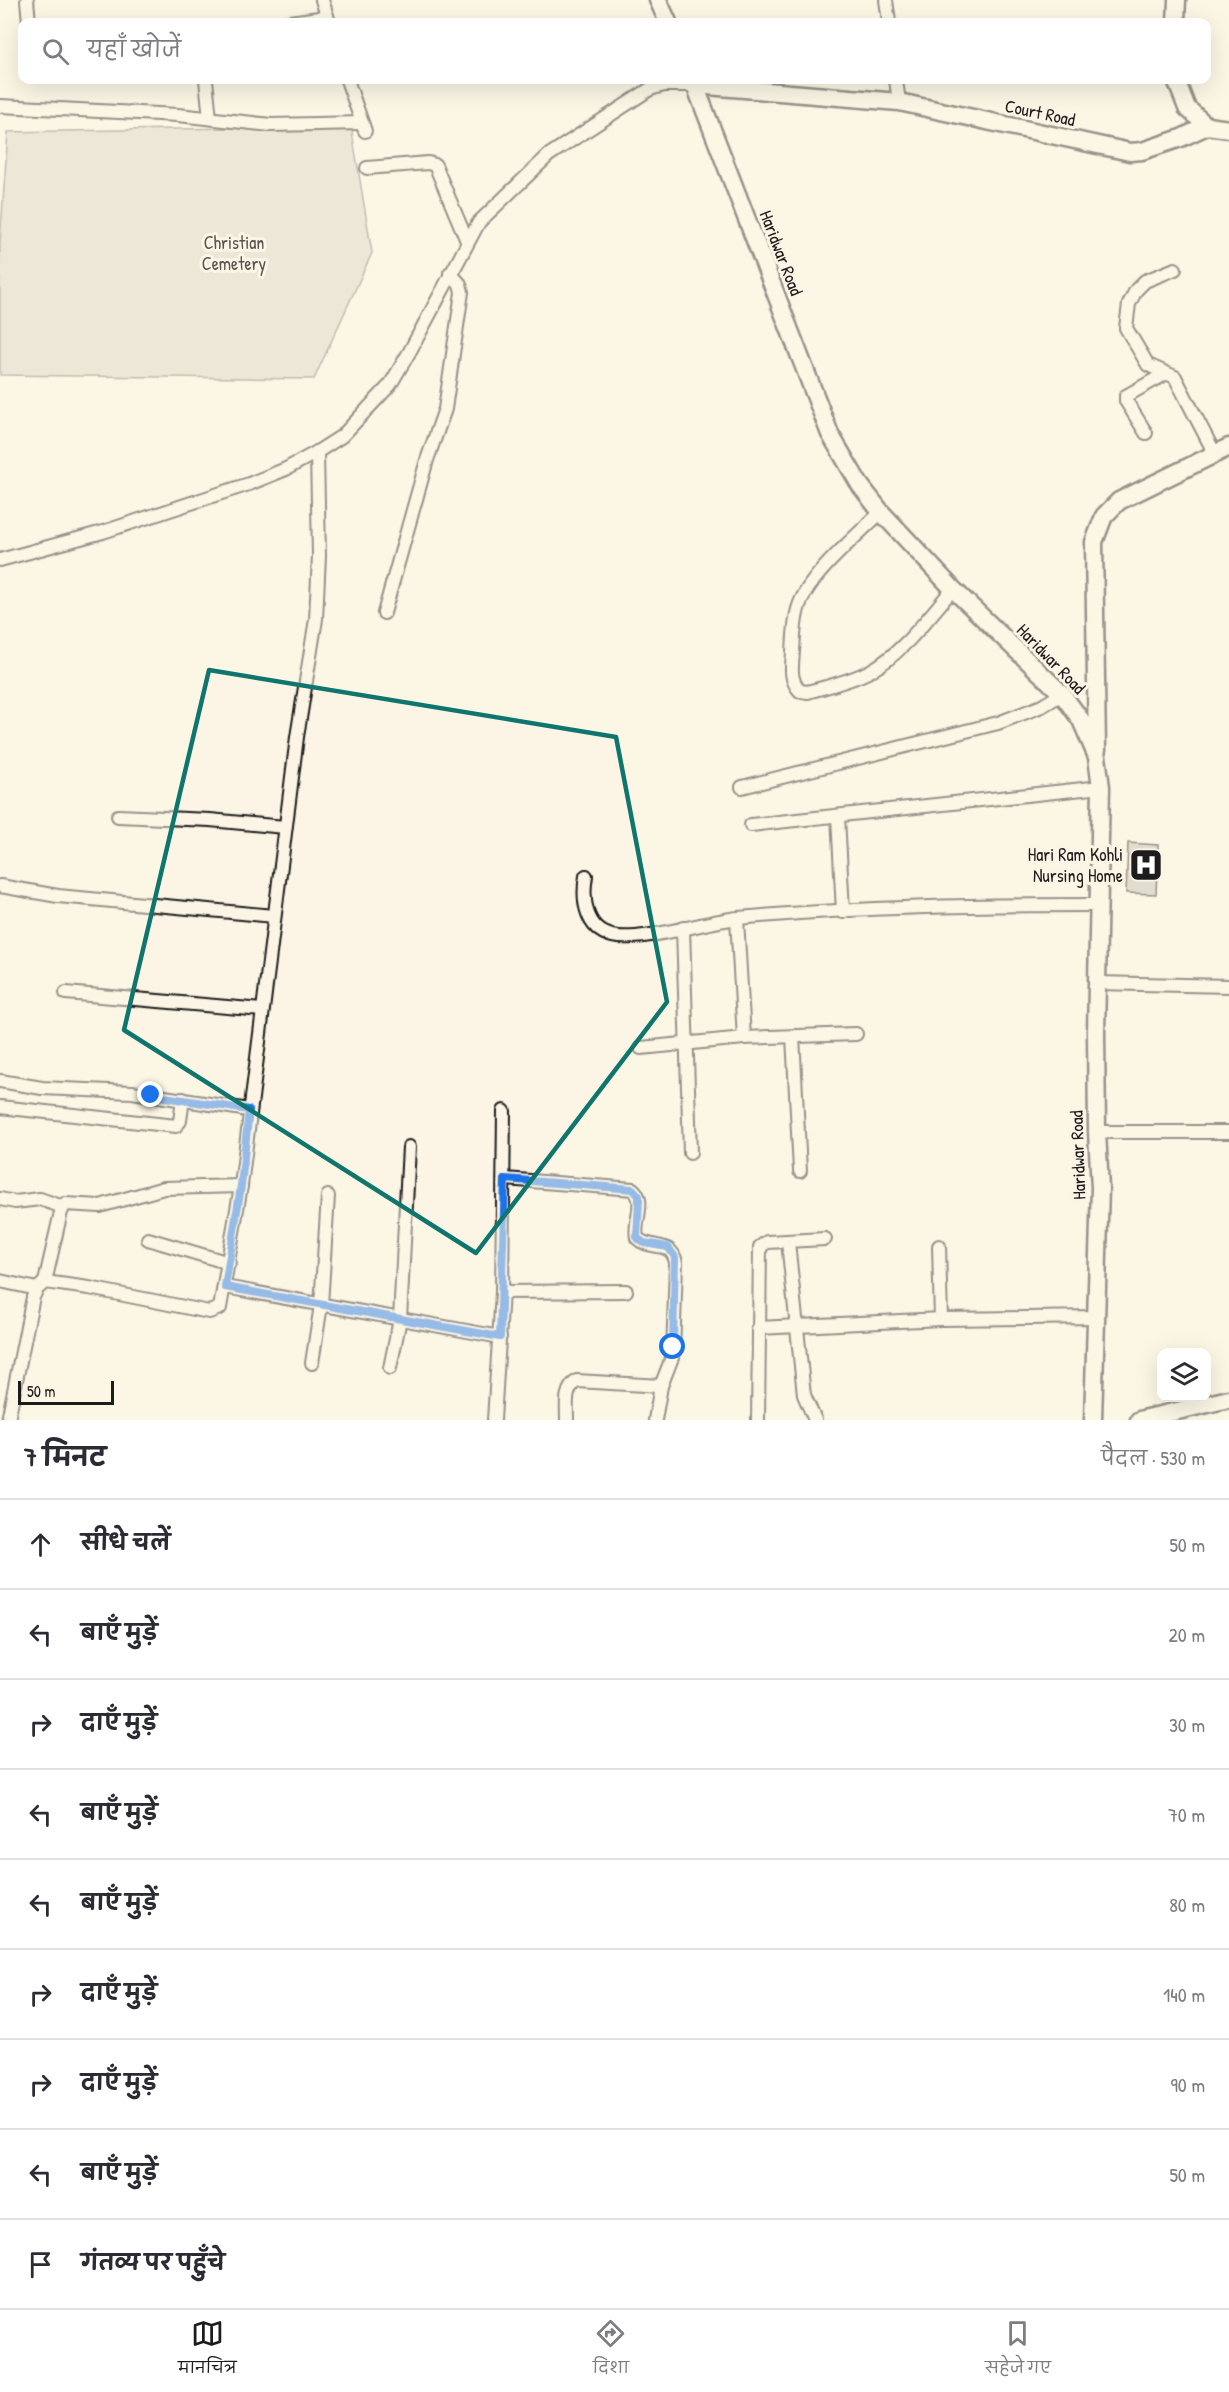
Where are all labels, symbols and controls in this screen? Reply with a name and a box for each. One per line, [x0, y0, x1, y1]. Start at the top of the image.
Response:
search box [18, 18, 1211, 84]
text: यहाँ खोजें [87, 34, 181, 64]
icon: search [39, 35, 72, 68]
street label: Court Road [1003, 93, 1077, 132]
street label: Haridwar Road [754, 207, 809, 299]
park label: Christian Cemetery [202, 230, 267, 276]
street label: Haridwar Road [1011, 618, 1091, 700]
place label: Hari Ram Kohli Nursing Home [1028, 842, 1123, 888]
hospital icon: Hari Ram Kohli Nursing Home [1128, 847, 1164, 883]
route end [137, 1081, 163, 1107]
street label: Haridwar Road [1063, 1110, 1092, 1200]
route start [659, 1333, 685, 1359]
map controls [1157, 1348, 1211, 1402]
button: layers [1157, 1348, 1211, 1402]
scale bar [18, 1378, 114, 1406]
text: 50 m [27, 1380, 56, 1402]
text: 7 मिनट [24, 1439, 106, 1474]
text: पैदल · 530 m [1101, 1444, 1205, 1471]
text: सीधे चलें [81, 1527, 171, 1557]
icon: ahead [24, 1528, 57, 1561]
text: 50 m [1169, 1531, 1205, 1558]
text: बाएँ मुड़ें [81, 1617, 158, 1647]
icon: left [24, 1618, 57, 1651]
text: 20 m [1168, 1621, 1205, 1648]
text: दाएँ मुड़ें [81, 1707, 157, 1737]
icon: right [24, 1708, 57, 1741]
text: 30 m [1169, 1711, 1205, 1738]
text: बाएँ मुड़ें [81, 1797, 158, 1827]
icon: left [24, 1798, 57, 1831]
text: 70 m [1168, 1801, 1205, 1828]
text: बाएँ मुड़ें [81, 1887, 158, 1917]
icon: left [24, 1888, 57, 1921]
text: 80 m [1169, 1891, 1205, 1918]
text: दाएँ मुड़ें [81, 1977, 157, 2007]
icon: right [24, 1978, 57, 2011]
text: 140 m [1163, 1981, 1205, 2008]
text: दाएँ मुड़ें [81, 2067, 157, 2097]
icon: right [24, 2068, 57, 2101]
text: 90 m [1171, 2071, 1205, 2098]
text: बाएँ मुड़ें [81, 2157, 158, 2187]
icon: left [24, 2158, 57, 2191]
text: 50 m [1169, 2161, 1205, 2188]
text: गंतव्य पर पहुँचे [81, 2247, 225, 2277]
icon: arrive [24, 2248, 57, 2281]
tab: मानचित्र [178, 2317, 237, 2385]
tab: दिशा [593, 2317, 629, 2385]
tab: सहेजे गए [985, 2317, 1051, 2385]

